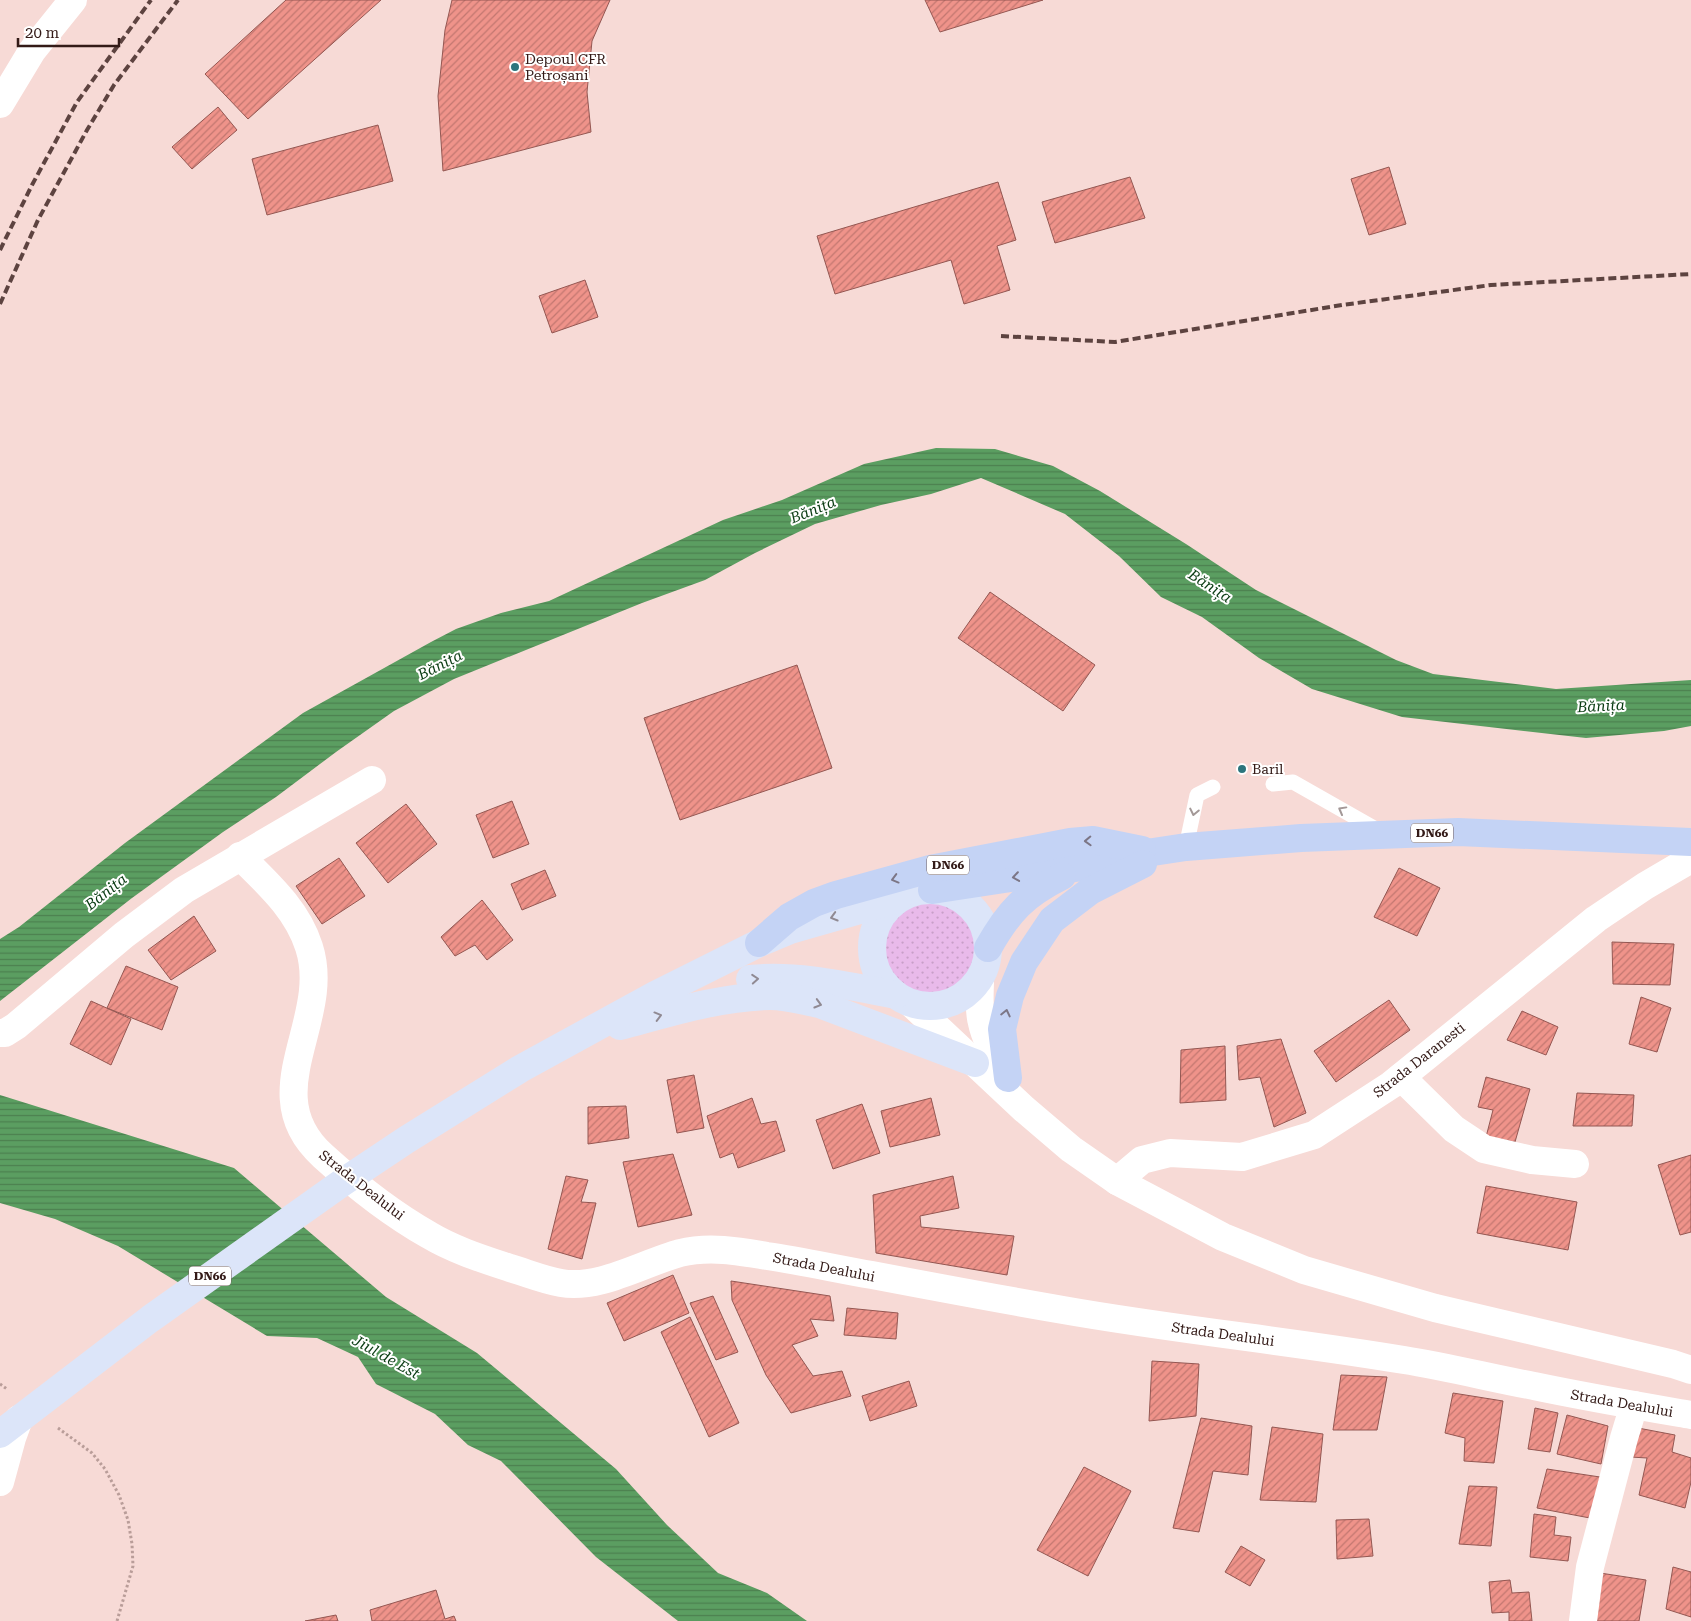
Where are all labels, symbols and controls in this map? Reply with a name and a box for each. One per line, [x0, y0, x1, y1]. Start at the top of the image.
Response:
scale bar [18, 15, 119, 47]
text: 20 m [25, 24, 60, 42]
place label: Depoul CFR Petroșani [525, 51, 606, 84]
marker: Depoul CFR Petroșani [509, 61, 521, 73]
water label: Bănița [787, 493, 839, 529]
water label: Bănița [1184, 565, 1235, 607]
water label: Bănița [414, 646, 466, 685]
water label: Bănița [1576, 696, 1625, 717]
place label: Baril [1252, 761, 1284, 777]
marker: Baril [1236, 763, 1248, 775]
one-way arrow [1338, 806, 1347, 816]
one-way arrow [1189, 808, 1199, 817]
road number: DN66 [1411, 824, 1453, 842]
one-way arrow [1084, 835, 1092, 846]
road number: DN66 [927, 856, 969, 874]
water label: Bănița [81, 870, 131, 915]
one-way arrow [1012, 871, 1020, 882]
one-way arrow [890, 873, 899, 884]
one-way arrow [830, 912, 839, 922]
one-way arrow [751, 973, 759, 984]
one-way arrow [813, 999, 822, 1009]
one-way arrow [1000, 1008, 1011, 1017]
one-way arrow [654, 1011, 663, 1022]
street label: Strada Daranesti [1370, 1019, 1468, 1101]
street label: Strada Dealului [316, 1147, 408, 1224]
street label: Strada Dealului [772, 1249, 877, 1285]
road number: DN66 [189, 1266, 231, 1285]
street label: Strada Dealului [1171, 1319, 1276, 1349]
water label: Jiul de Est [348, 1331, 423, 1383]
street label: Strada Dealului [1570, 1386, 1675, 1420]

